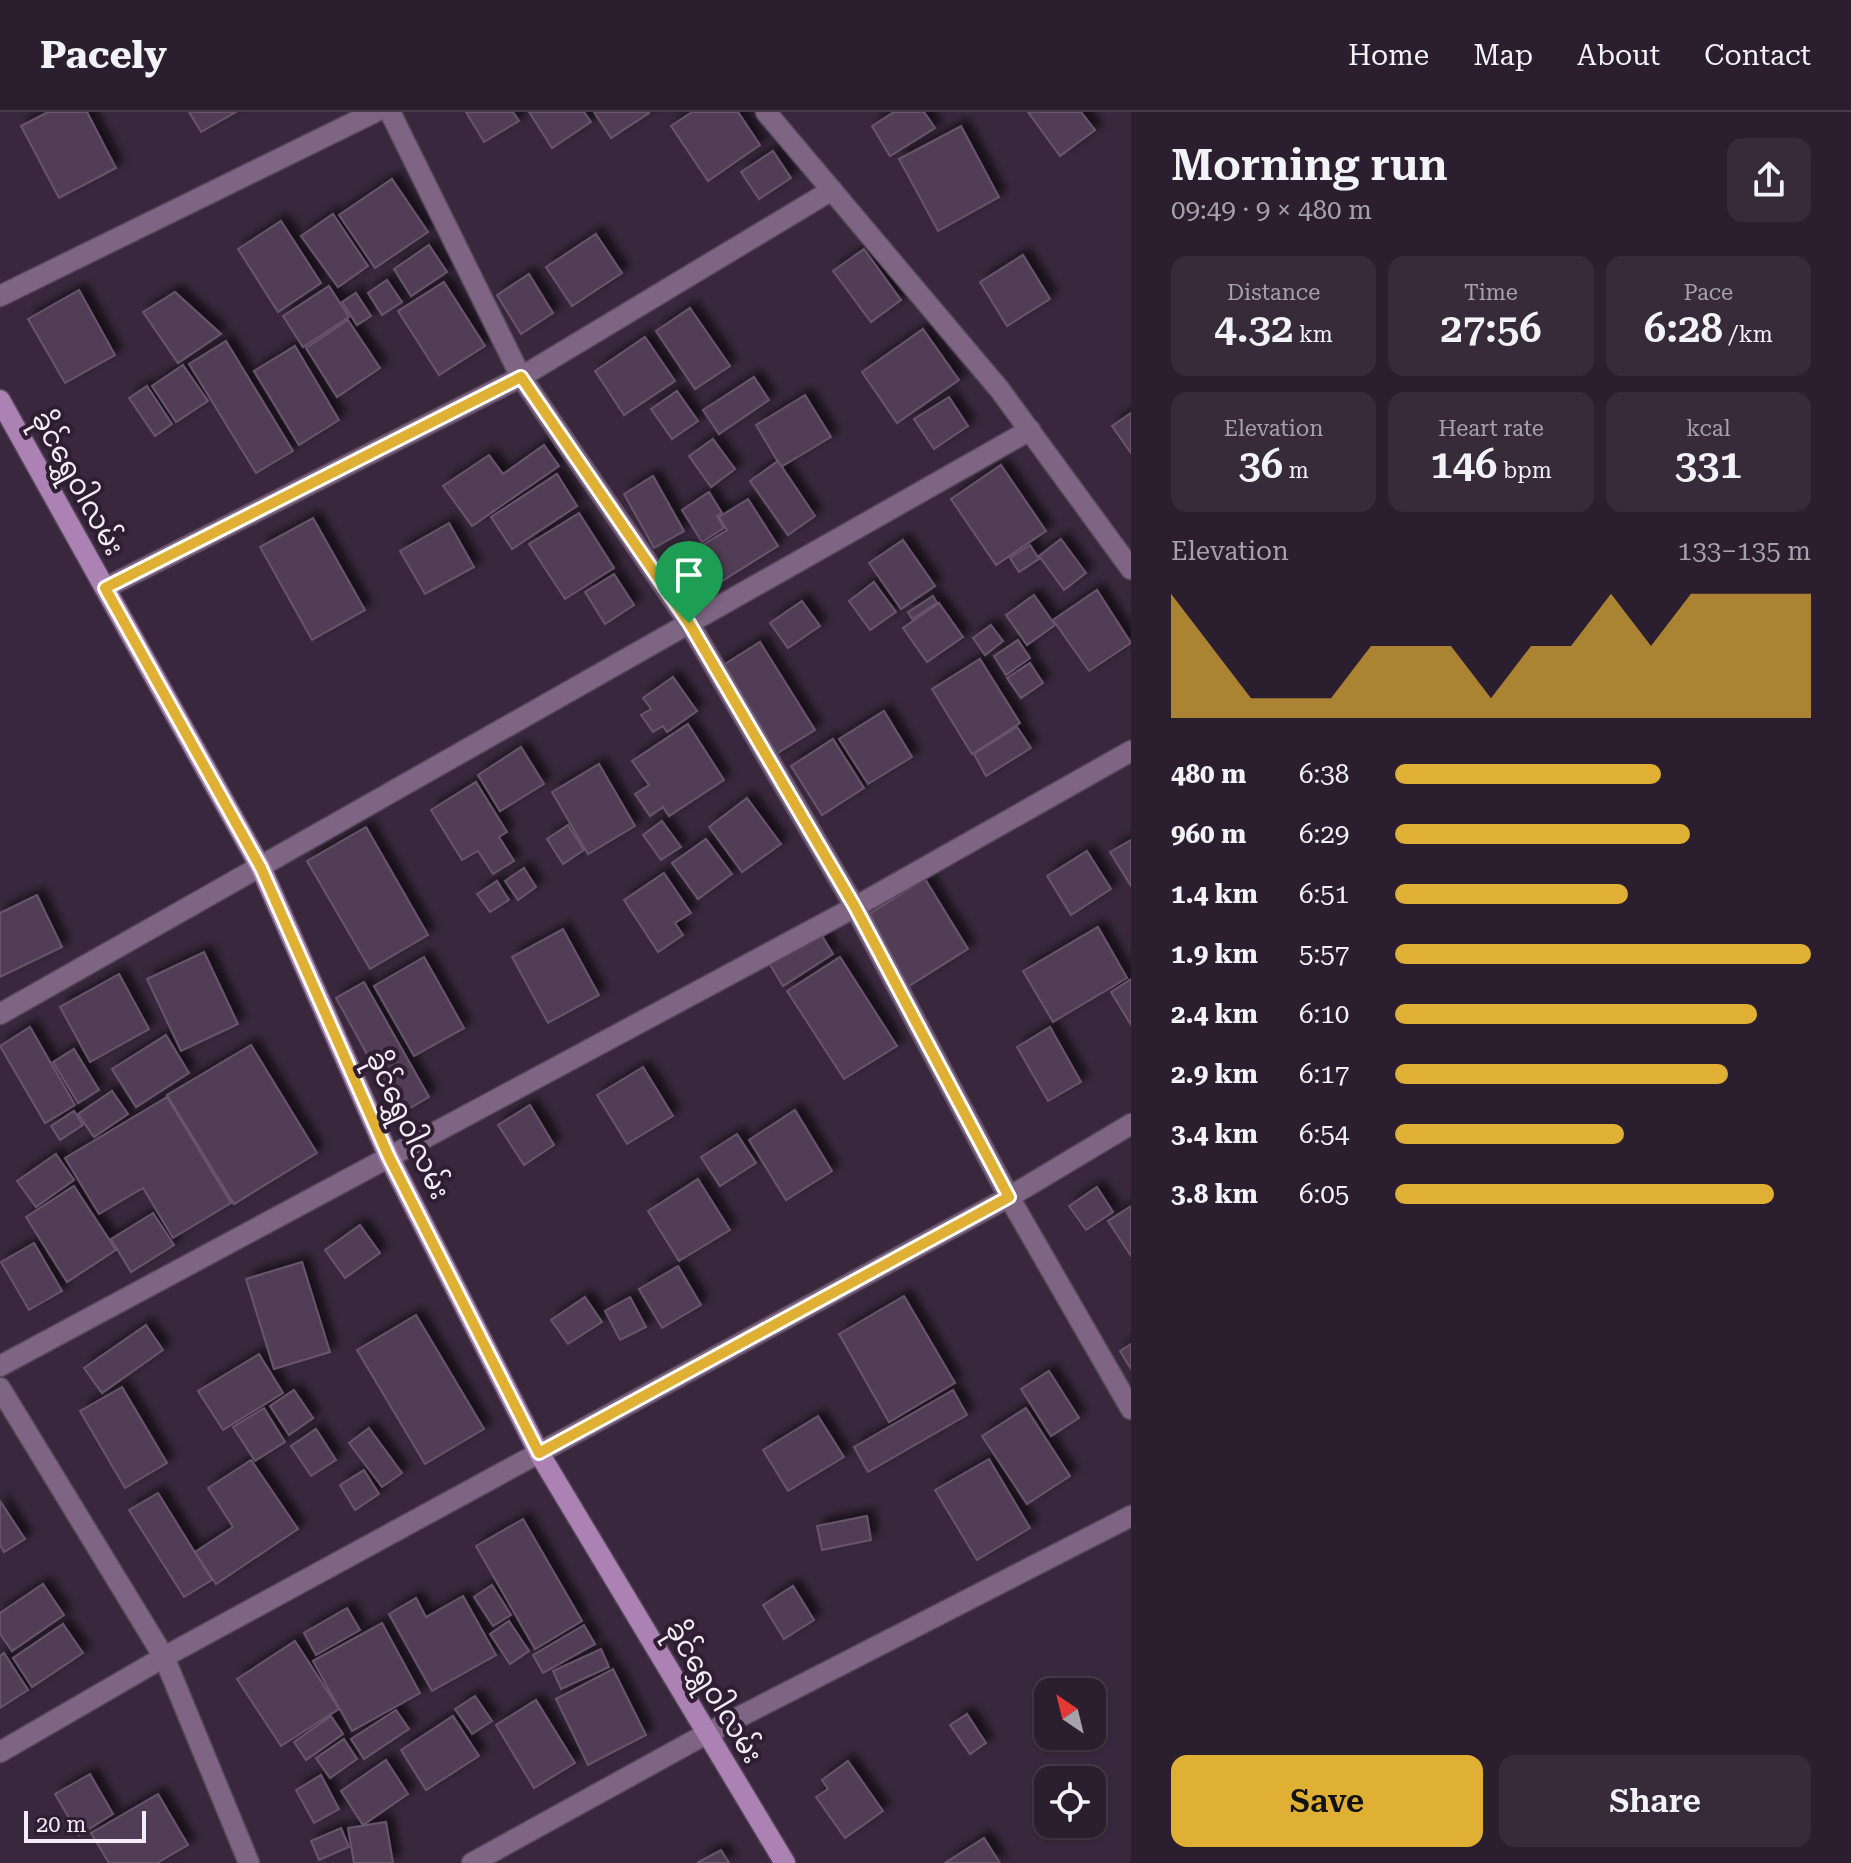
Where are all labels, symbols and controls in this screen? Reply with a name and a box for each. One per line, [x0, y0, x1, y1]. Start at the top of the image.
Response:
text: Pacely [40, 33, 167, 77]
text: Home [1348, 39, 1429, 72]
text: Map [1473, 39, 1533, 72]
text: About [1577, 39, 1660, 72]
text: Contact [1704, 39, 1811, 72]
button: share [1727, 138, 1811, 222]
text: Morning run [1171, 139, 1448, 191]
text: 09:49 · 9 × 480 m [1171, 195, 1372, 225]
text: Distance [1227, 280, 1320, 305]
text: Time [1464, 280, 1518, 305]
text: Pace [1684, 280, 1733, 305]
text: 4.32 [1214, 305, 1293, 352]
text: 27:56 [1440, 305, 1542, 352]
text: 6:28 [1644, 305, 1723, 352]
text: km [1293, 322, 1333, 347]
text: /km [1723, 322, 1773, 347]
street label: ခိုင်ရွှေဝါလမ်း [19, 404, 133, 564]
text: Elevation [1224, 416, 1324, 441]
text: Heart rate [1438, 416, 1544, 441]
text: kcal [1686, 416, 1730, 441]
text: 36 [1238, 441, 1283, 488]
text: 146 [1430, 441, 1497, 488]
text: 331 [1675, 441, 1742, 488]
text: m [1283, 458, 1309, 483]
text: bpm [1497, 458, 1552, 483]
text: Elevation [1171, 536, 1289, 566]
text: 133–135 m [1678, 536, 1811, 566]
pin [655, 541, 723, 623]
icon: arrive [667, 553, 711, 597]
text: 480 m [1171, 759, 1246, 789]
text: 6:38 [1299, 759, 1349, 789]
text: 960 m [1171, 819, 1246, 849]
text: 6:29 [1299, 819, 1349, 849]
text: 1.4 km [1171, 879, 1258, 909]
text: 6:51 [1299, 879, 1349, 909]
text: 1.9 km [1171, 939, 1258, 969]
text: 5:57 [1299, 939, 1349, 969]
text: 2.4 km [1171, 999, 1258, 1029]
text: 6:10 [1299, 999, 1349, 1029]
street label: ခိုင်ရွှေဝါလမ်း [354, 1045, 459, 1207]
text: 2.9 km [1171, 1059, 1258, 1089]
text: 6:17 [1299, 1059, 1349, 1089]
text: 3.4 km [1171, 1119, 1258, 1149]
text: 6:54 [1299, 1119, 1349, 1149]
text: 3.8 km [1171, 1179, 1258, 1209]
text: 6:05 [1299, 1179, 1349, 1209]
street label: ခိုင်ရွှေဝါလမ်း [653, 1614, 771, 1772]
north arrow [1034, 1678, 1106, 1750]
map controls [1034, 1678, 1106, 1838]
button: Save [1171, 1755, 1483, 1847]
button: Share [1499, 1755, 1811, 1847]
button: locate [1034, 1766, 1106, 1838]
scale bar [24, 1807, 146, 1843]
text: 20 m [36, 1812, 86, 1837]

